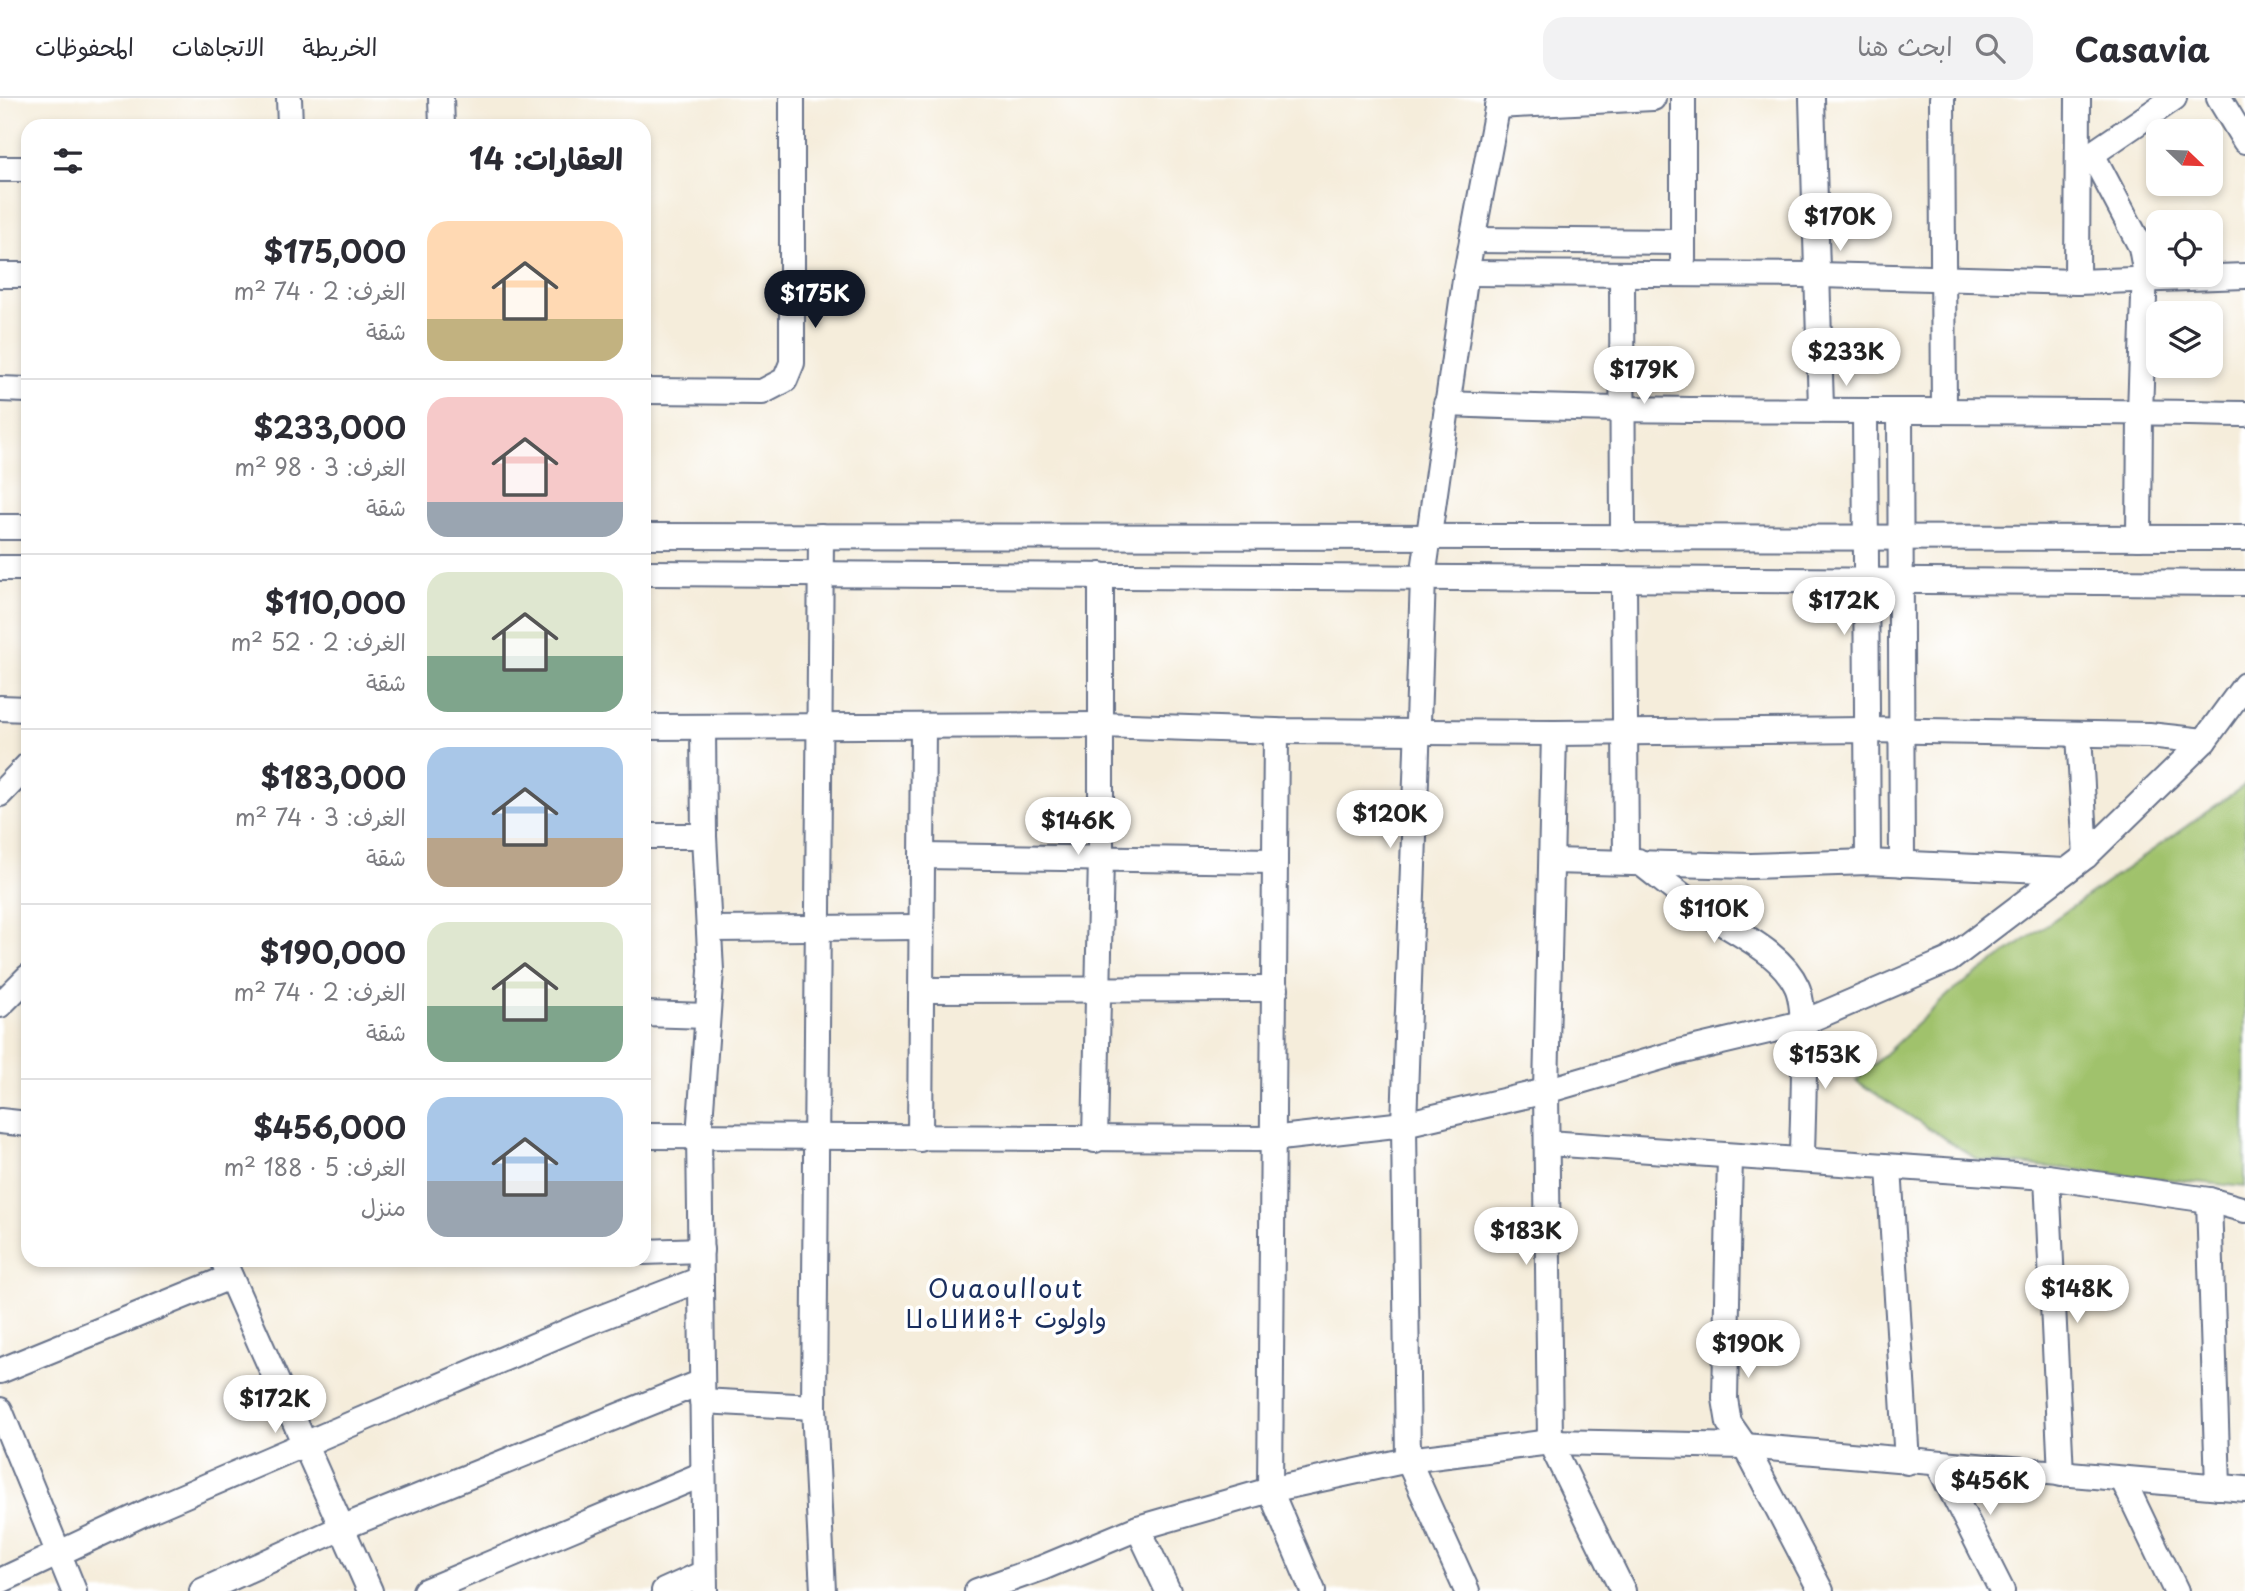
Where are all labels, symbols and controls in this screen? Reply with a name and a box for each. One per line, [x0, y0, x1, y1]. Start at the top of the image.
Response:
search box [1543, 17, 2033, 80]
text: Casavia [2075, 23, 2210, 73]
text: ابحث هنا [1857, 26, 1953, 65]
text: المحفوظات [35, 28, 134, 64]
text: الاتجاهات [172, 28, 265, 64]
text: الخريطة [303, 28, 377, 64]
icon: search [1971, 29, 2009, 67]
north arrow [2146, 119, 2222, 196]
map controls [2146, 119, 2223, 378]
text: العقارات: 14 [469, 135, 623, 180]
icon: filters [49, 142, 87, 180]
pin: $170K [1791, 194, 1889, 253]
text: $170K [1804, 198, 1876, 233]
button: locate [2146, 210, 2223, 287]
text: $175,000 [264, 228, 406, 273]
icon: home [483, 249, 567, 333]
pin: $175K [766, 271, 864, 330]
text: الغرف: 2 · 74 m² [234, 273, 406, 308]
text: $175K [780, 275, 850, 310]
button: layers [2146, 301, 2223, 378]
text: شقة [366, 313, 406, 348]
pin: $233K [1797, 328, 1895, 388]
text: $233K [1808, 333, 1884, 368]
pin: $179K [1595, 346, 1693, 406]
text: $179K [1610, 351, 1678, 386]
text: $233,000 [254, 404, 406, 449]
icon: home [483, 425, 567, 509]
text: الغرف: 3 · 98 m² [234, 449, 406, 484]
text: شقة [366, 489, 406, 524]
pin: $172K [1795, 578, 1893, 637]
text: $110,000 [265, 579, 406, 624]
text: $172K [1808, 582, 1880, 617]
icon: home [483, 600, 567, 684]
text: الغرف: 2 · 52 m² [231, 624, 406, 659]
text: شقة [366, 664, 406, 699]
text: $183,000 [261, 754, 406, 799]
icon: home [483, 775, 567, 859]
pin: $120K [1341, 790, 1439, 850]
text: $120K [1352, 795, 1428, 830]
pin: $146K [1029, 798, 1127, 857]
text: الغرف: 3 · 74 m² [235, 799, 406, 834]
text: $146K [1041, 802, 1115, 837]
text: شقة [366, 839, 406, 874]
pin: $110K [1665, 886, 1763, 945]
text: $110K [1679, 890, 1749, 925]
text: $190,000 [260, 929, 406, 974]
icon: home [483, 950, 567, 1034]
text: الغرف: 2 · 74 m² [234, 974, 406, 1009]
text: شقة [366, 1014, 406, 1049]
pin: $153K [1776, 1032, 1874, 1091]
text: $153K [1789, 1036, 1861, 1071]
text: $456,000 [253, 1104, 406, 1149]
icon: home [483, 1125, 567, 1209]
text: الغرف: 5 · 188 m² [223, 1149, 406, 1184]
text: منزل [361, 1189, 406, 1224]
pin: $183K [1477, 1208, 1575, 1267]
text: $183K [1490, 1212, 1562, 1247]
pin: $148K [2028, 1266, 2126, 1325]
district label: Ouaoullout ⵡⴰⵡⵍⵍⵓⵜ واولوت [905, 1268, 1107, 1337]
text: $148K [2041, 1270, 2113, 1305]
pin: $190K [1699, 1320, 1797, 1380]
text: $190K [1712, 1325, 1784, 1360]
pin: $172K [226, 1376, 324, 1435]
text: $172K [239, 1380, 311, 1415]
pin: $456K [1941, 1458, 2039, 1517]
text: $456K [1951, 1462, 2029, 1497]

